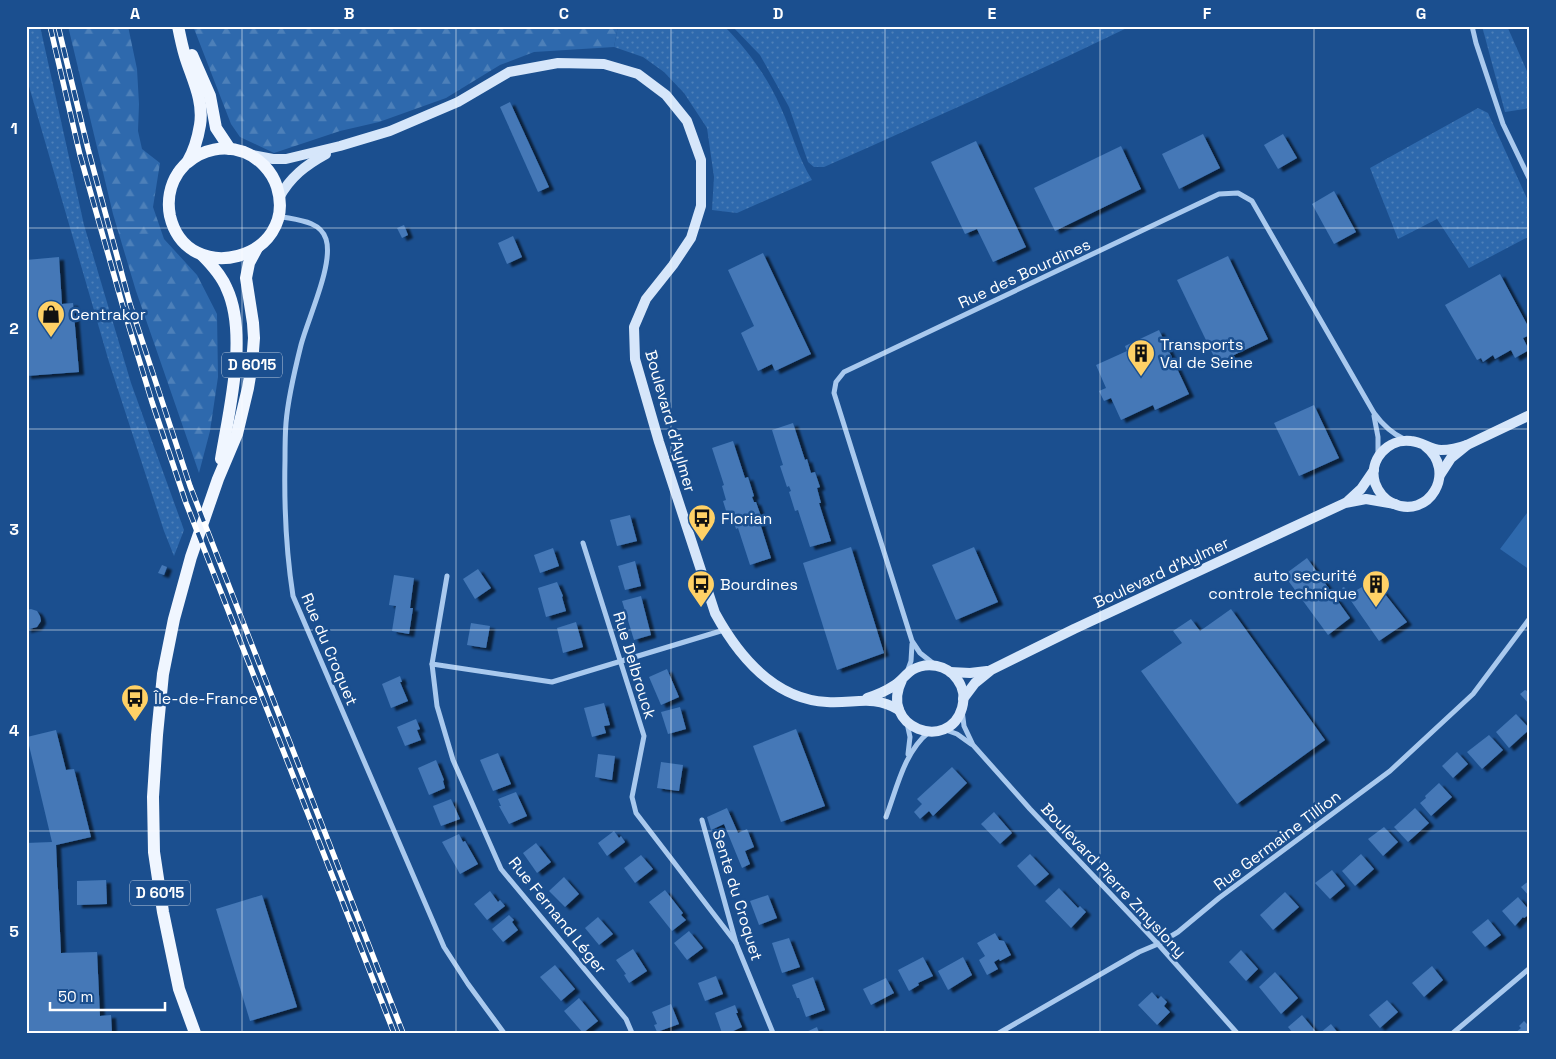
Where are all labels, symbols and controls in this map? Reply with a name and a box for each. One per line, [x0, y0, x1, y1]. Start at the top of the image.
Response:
text: A [130, 3, 140, 24]
text: B [344, 3, 354, 24]
text: C [559, 3, 569, 24]
text: D [773, 3, 783, 24]
text: E [988, 3, 997, 24]
text: F [1203, 3, 1212, 24]
text: G [1416, 3, 1426, 24]
text: 1 [10, 118, 18, 139]
street label: Rue des Bourdines [955, 234, 1094, 313]
shop icon: Centrakor [36, 299, 66, 338]
place label: Centrakor [70, 304, 146, 325]
text: 2 [9, 318, 19, 339]
place label: Transports Val de Seine [1160, 334, 1253, 373]
building icon: Transports Val de Seine [1126, 338, 1156, 377]
street label: Boulevard d'Aylmer [640, 348, 701, 495]
road number: D 6015 [222, 352, 282, 378]
bus stop icon: Florian [687, 503, 717, 542]
place label: Florian [721, 508, 772, 529]
text: 3 [9, 519, 19, 540]
street label: Boulevard d'Aylmer [1090, 532, 1232, 613]
place label: auto securité controle technique [1208, 565, 1357, 604]
bus stop icon: Bourdines [686, 569, 716, 608]
building icon: auto securité controle technique [1361, 569, 1391, 608]
place label: Bourdines [720, 574, 798, 595]
street label: Rue du Croquet [296, 590, 363, 709]
street label: Rue Delbrouck [608, 609, 661, 722]
bus stop icon: Île-de-France [120, 683, 150, 722]
place label: Île-de-France [153, 688, 258, 709]
text: 4 [9, 720, 19, 741]
street label: Rue Germaine Tillion [1209, 786, 1345, 895]
street label: Boulevard Pierre Zmyslony [1036, 799, 1191, 962]
street label: Sente du Croquet [708, 827, 767, 963]
street label: Rue Fernand Léger [504, 852, 611, 978]
road number: D 6015 [130, 880, 190, 906]
text: 5 [9, 921, 19, 942]
scale bar [50, 979, 165, 1011]
text: 50 m [58, 987, 93, 1006]

